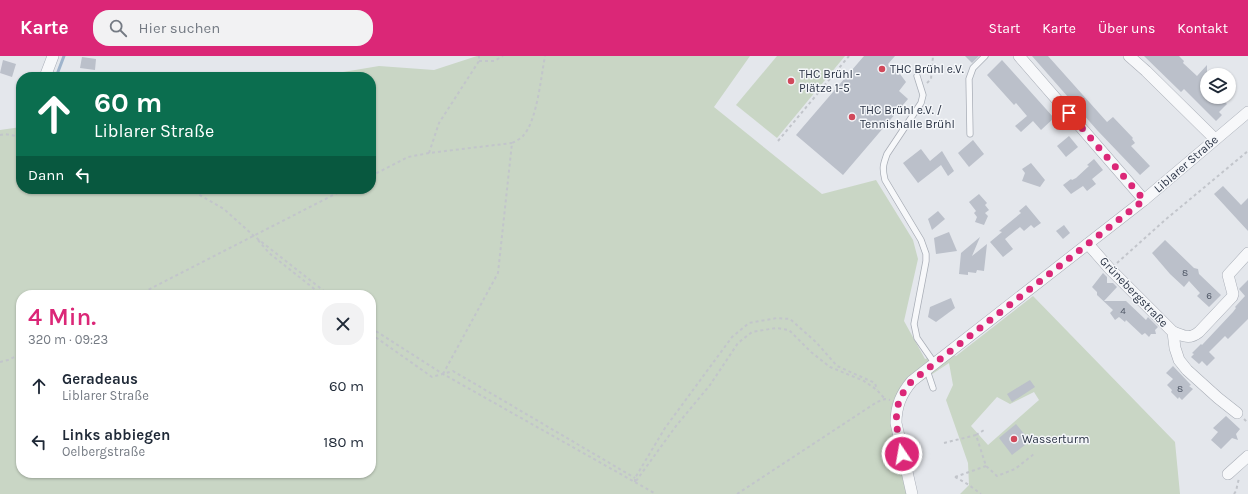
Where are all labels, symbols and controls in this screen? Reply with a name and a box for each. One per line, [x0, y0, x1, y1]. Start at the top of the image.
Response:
search box [93, 10, 373, 46]
text: Karte [20, 17, 69, 39]
icon: search [107, 17, 129, 39]
text: Hier suchen [139, 19, 220, 37]
text: Start [988, 20, 1020, 37]
text: Karte [1042, 20, 1076, 37]
text: Über uns [1098, 20, 1155, 37]
text: Kontakt [1177, 20, 1228, 37]
place label: THC Brühl e.V. [890, 62, 964, 76]
marker: THC Brühl e.V. [877, 64, 887, 74]
place label: THC Brühl - Plätze 1-5 [799, 67, 860, 95]
map controls [1200, 68, 1236, 104]
button: layers [1200, 68, 1236, 104]
marker: THC Brühl - Plätze 1-5 [786, 76, 796, 86]
text: 60 m [94, 86, 162, 119]
icon: ahead [28, 88, 80, 140]
pin [1052, 96, 1086, 130]
icon: arrive [1058, 102, 1080, 124]
place label: THC Brühl e.V. / Tennishalle Brühl [860, 103, 955, 131]
marker: THC Brühl e.V. / Tennishalle Brühl [847, 112, 857, 122]
text: Liblarer Straße [94, 120, 214, 142]
street label: Liblarer Straße [1151, 132, 1221, 196]
icon: left [72, 164, 94, 186]
text: Dann [28, 166, 64, 184]
street label: Grünebergstraße [1097, 254, 1171, 330]
house number: 8 [1182, 267, 1188, 279]
house number: 6 [1206, 290, 1212, 302]
text: 4 Min. [28, 303, 96, 331]
button: close [322, 303, 364, 345]
house number: 4 [1120, 305, 1126, 317]
text: 320 m · 09:23 [28, 332, 108, 347]
text: Geradeaus [62, 370, 138, 388]
icon: ahead [28, 375, 50, 397]
text: 60 m [329, 377, 364, 395]
house number: 8 [1177, 383, 1183, 395]
text: Liblarer Straße [62, 388, 149, 403]
text: Links abbiegen [62, 426, 170, 444]
icon: left [28, 431, 50, 453]
place label: Wasserturm [1022, 432, 1089, 446]
text: 180 m [323, 433, 364, 451]
position arrow [881, 433, 923, 475]
marker: Wasserturm [1009, 434, 1019, 444]
text: Oelbergstraße [62, 444, 145, 459]

